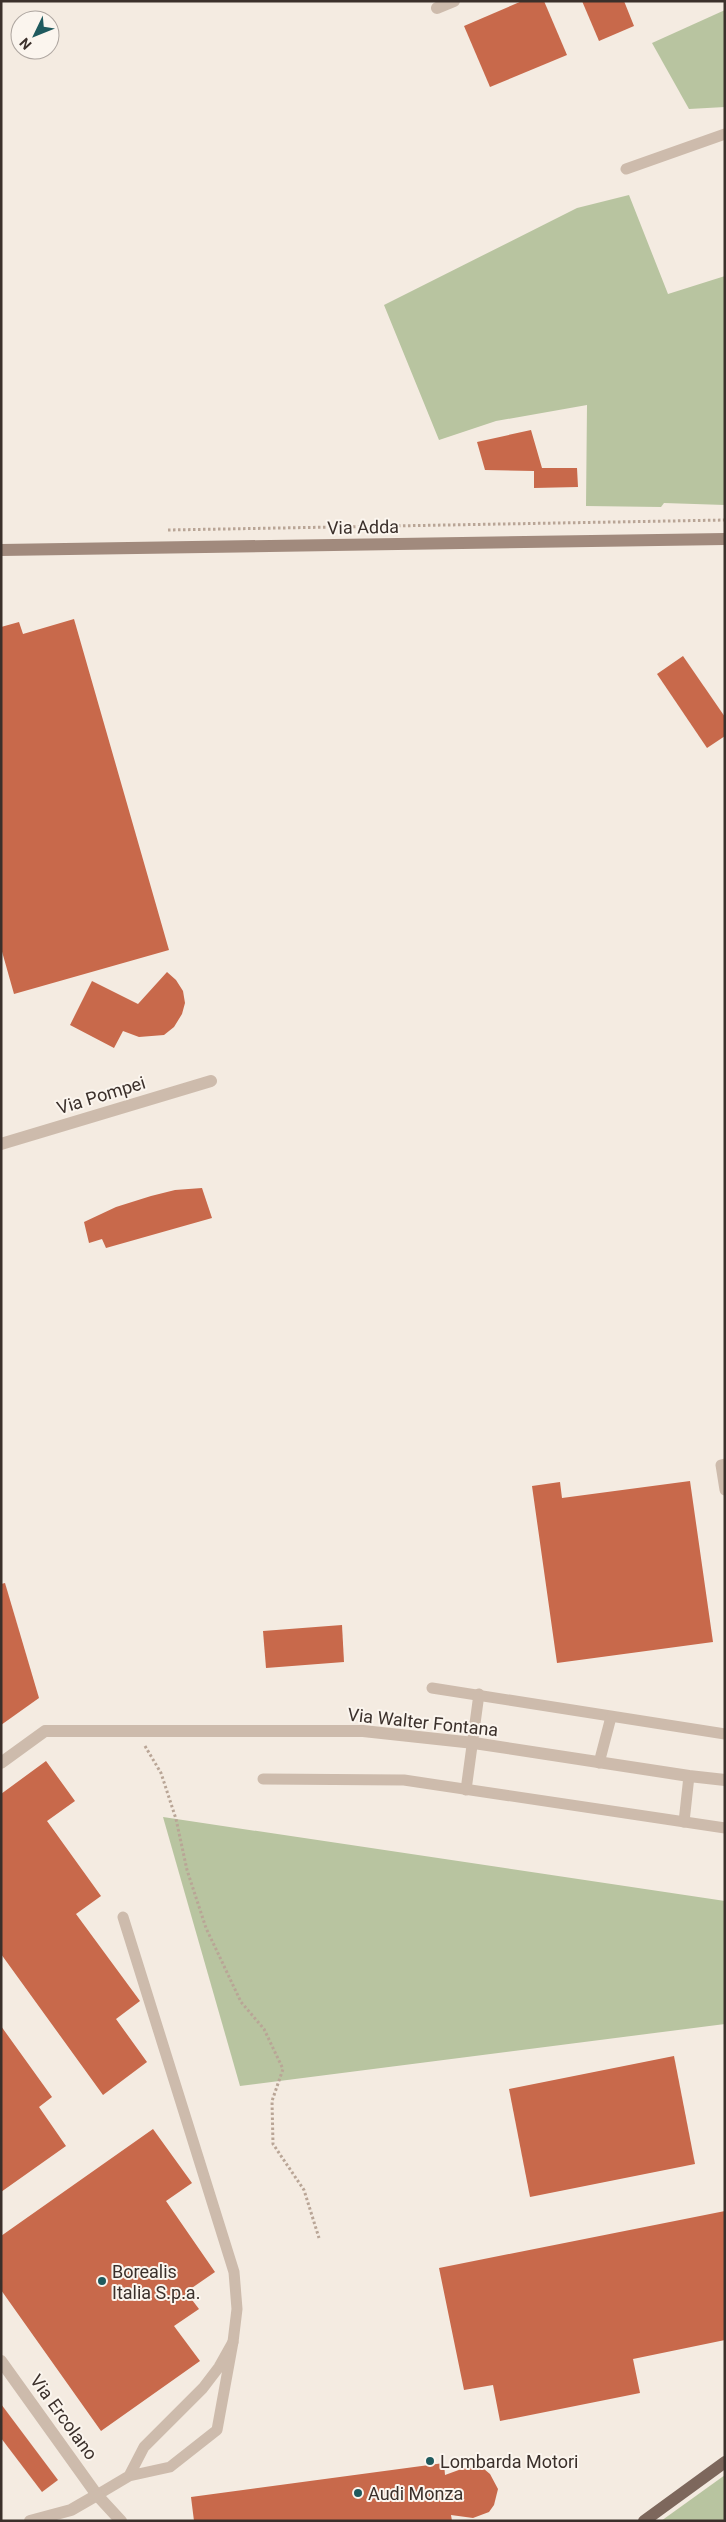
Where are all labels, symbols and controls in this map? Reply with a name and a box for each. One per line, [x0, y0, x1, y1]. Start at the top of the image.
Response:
north arrow [10, 10, 60, 60]
text: N [16, 35, 35, 53]
street label: Via Adda [327, 516, 399, 538]
street label: Via Pompei [54, 1072, 148, 1118]
street label: Via Walter Fontana [347, 1704, 499, 1740]
place label: Borealis Italia S.p.a. [112, 2261, 200, 2303]
marker: Borealis Italia S.p.a. [96, 2275, 108, 2287]
street label: Via Ercolano [26, 2370, 102, 2464]
place label: Lombarda Motori [440, 2451, 578, 2472]
marker: Lombarda Motori [424, 2455, 436, 2467]
place label: Audi Monza [368, 2483, 463, 2504]
marker: Audi Monza [352, 2487, 364, 2499]

